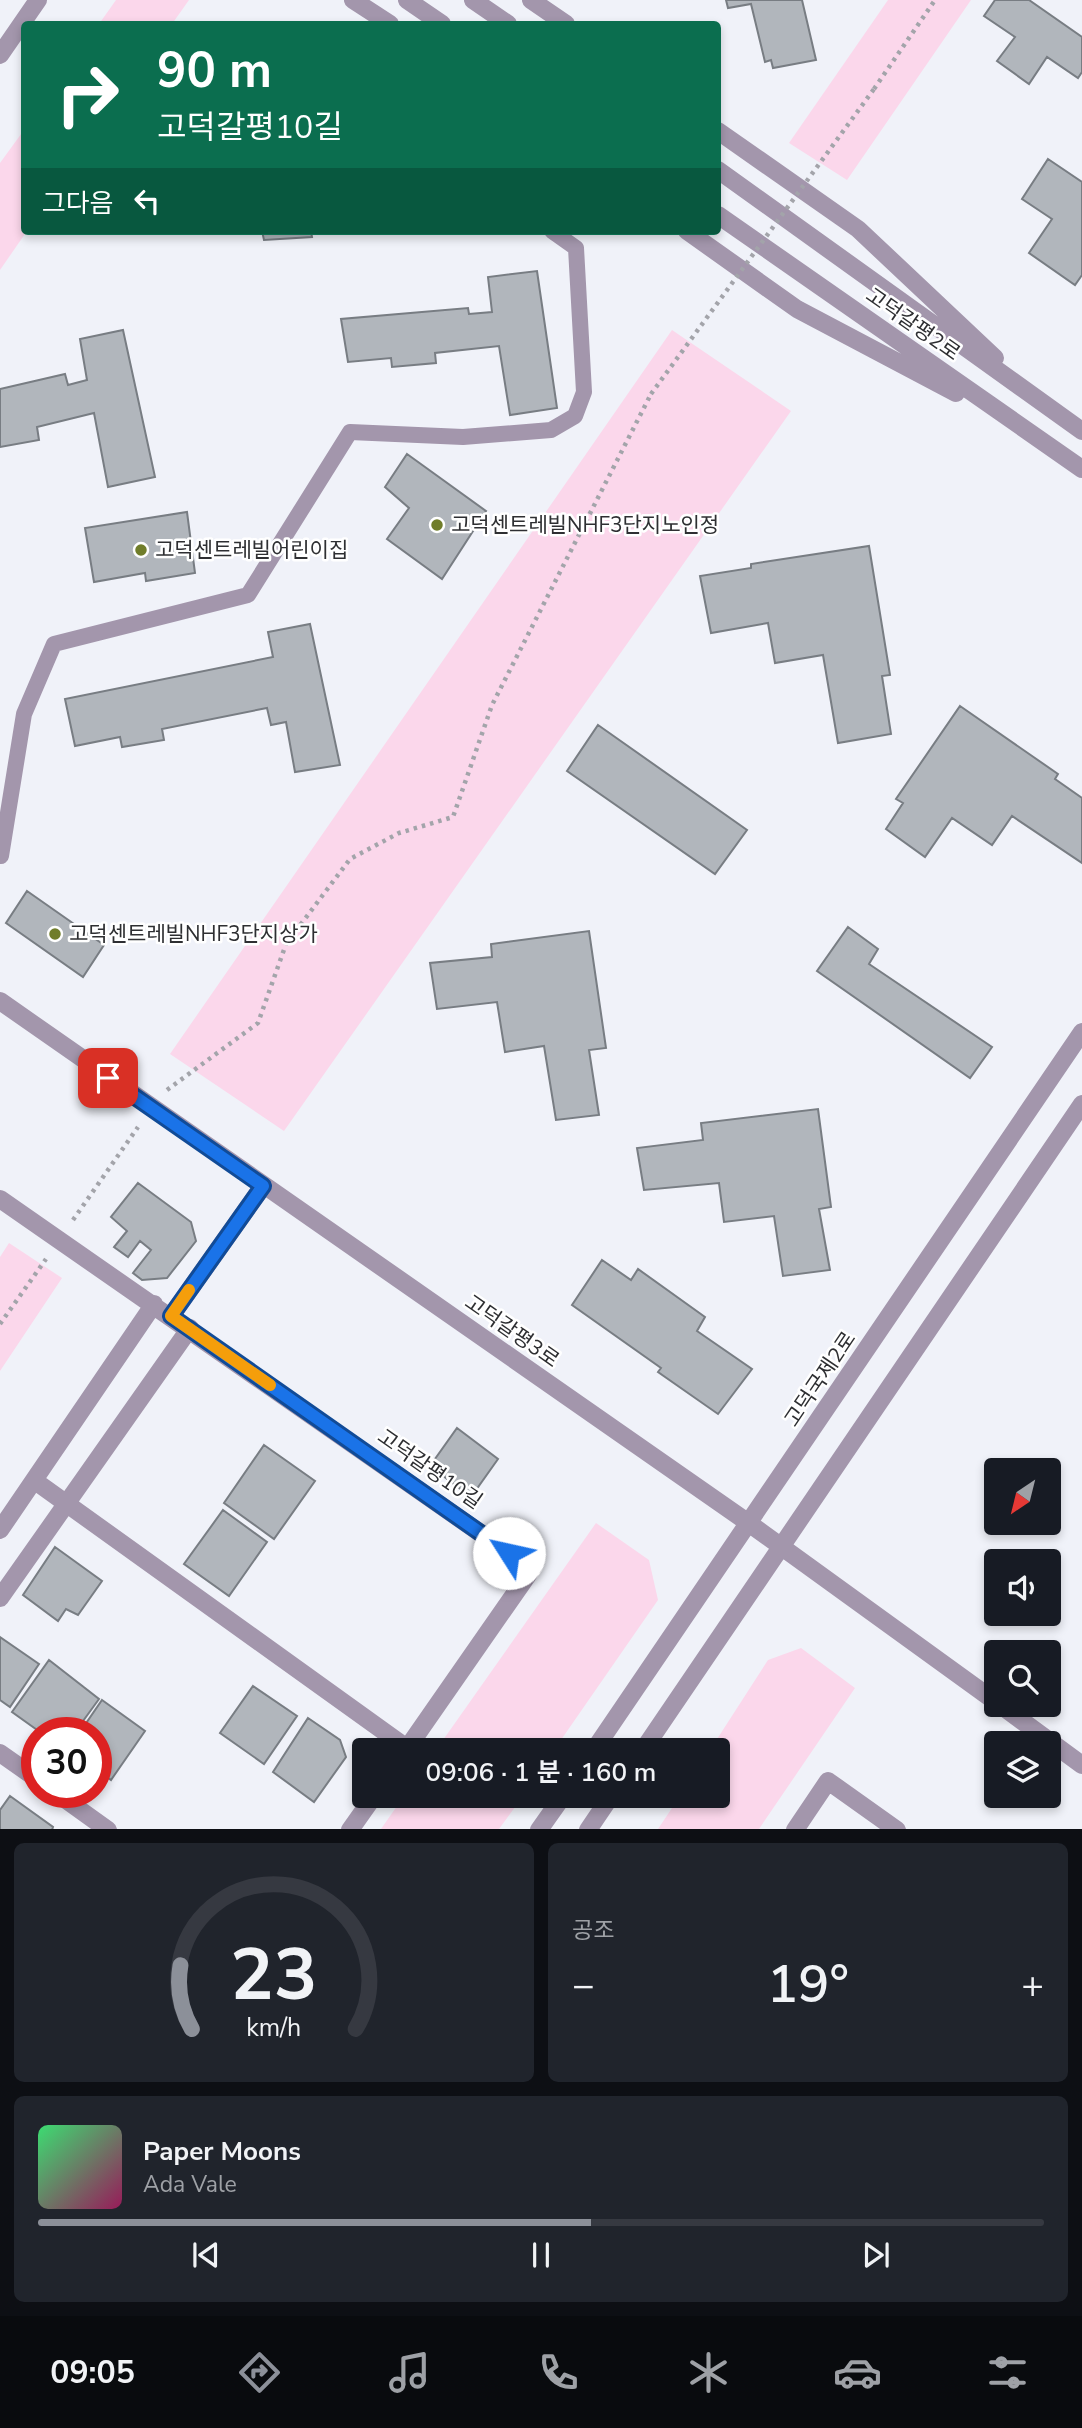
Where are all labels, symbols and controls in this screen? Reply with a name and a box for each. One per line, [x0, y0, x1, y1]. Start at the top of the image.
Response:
text: 90 m [157, 37, 272, 104]
icon: right [42, 49, 133, 140]
text: 고덕갈평10길 [157, 106, 343, 149]
icon: left [128, 182, 166, 220]
text: 그다음 [42, 186, 114, 221]
street label: 고덕갈평2로 [860, 281, 966, 367]
place label: 고덕센트레빌NHF3단지노인정 [451, 511, 719, 539]
marker: 고덕센트레빌NHF3단지노인정 [429, 517, 445, 533]
place label: 고덕센트레빌어린이집 [155, 536, 348, 564]
marker: 고덕센트레빌어린이집 [133, 542, 149, 558]
place label: 고덕센트레빌NHF3단지상가 [69, 920, 318, 948]
marker: 고덕센트레빌NHF3단지상가 [47, 926, 63, 942]
pin [78, 1048, 138, 1108]
icon: arrive [89, 1059, 127, 1097]
street label: 고덕갈평3로 [459, 1288, 565, 1374]
street label: 고덕국제2로 [778, 1326, 862, 1432]
street label: 고덕갈평10길 [372, 1423, 488, 1515]
north arrow [984, 1458, 1060, 1535]
map controls [984, 1458, 1061, 1808]
position arrow [472, 1516, 546, 1590]
button: sound [984, 1549, 1061, 1626]
button: search [984, 1640, 1061, 1717]
speed limit sign: 30 [21, 1717, 112, 1808]
button: layers [984, 1731, 1061, 1808]
text: 09:06 · 1 분 · 160 m [426, 1755, 656, 1790]
text: 공조 [572, 1915, 614, 1946]
text: 23 [230, 1925, 318, 2025]
text: 19° [767, 1949, 849, 2020]
text: − [572, 1960, 595, 2011]
text: + [1021, 1960, 1044, 2011]
text: km/h [246, 2010, 302, 2044]
text: Paper Moons [143, 2134, 301, 2169]
text: Ada Vale [143, 2169, 237, 2200]
icon: previous [187, 2236, 225, 2274]
icon: pause [522, 2236, 560, 2274]
icon: next [857, 2236, 895, 2274]
icon: directions [235, 2348, 284, 2397]
icon: music [385, 2348, 434, 2397]
icon: phone [534, 2348, 583, 2397]
icon: climate [684, 2348, 733, 2397]
icon: car [833, 2348, 882, 2397]
icon: filters [983, 2348, 1032, 2397]
text: 09:05 [50, 2351, 135, 2394]

